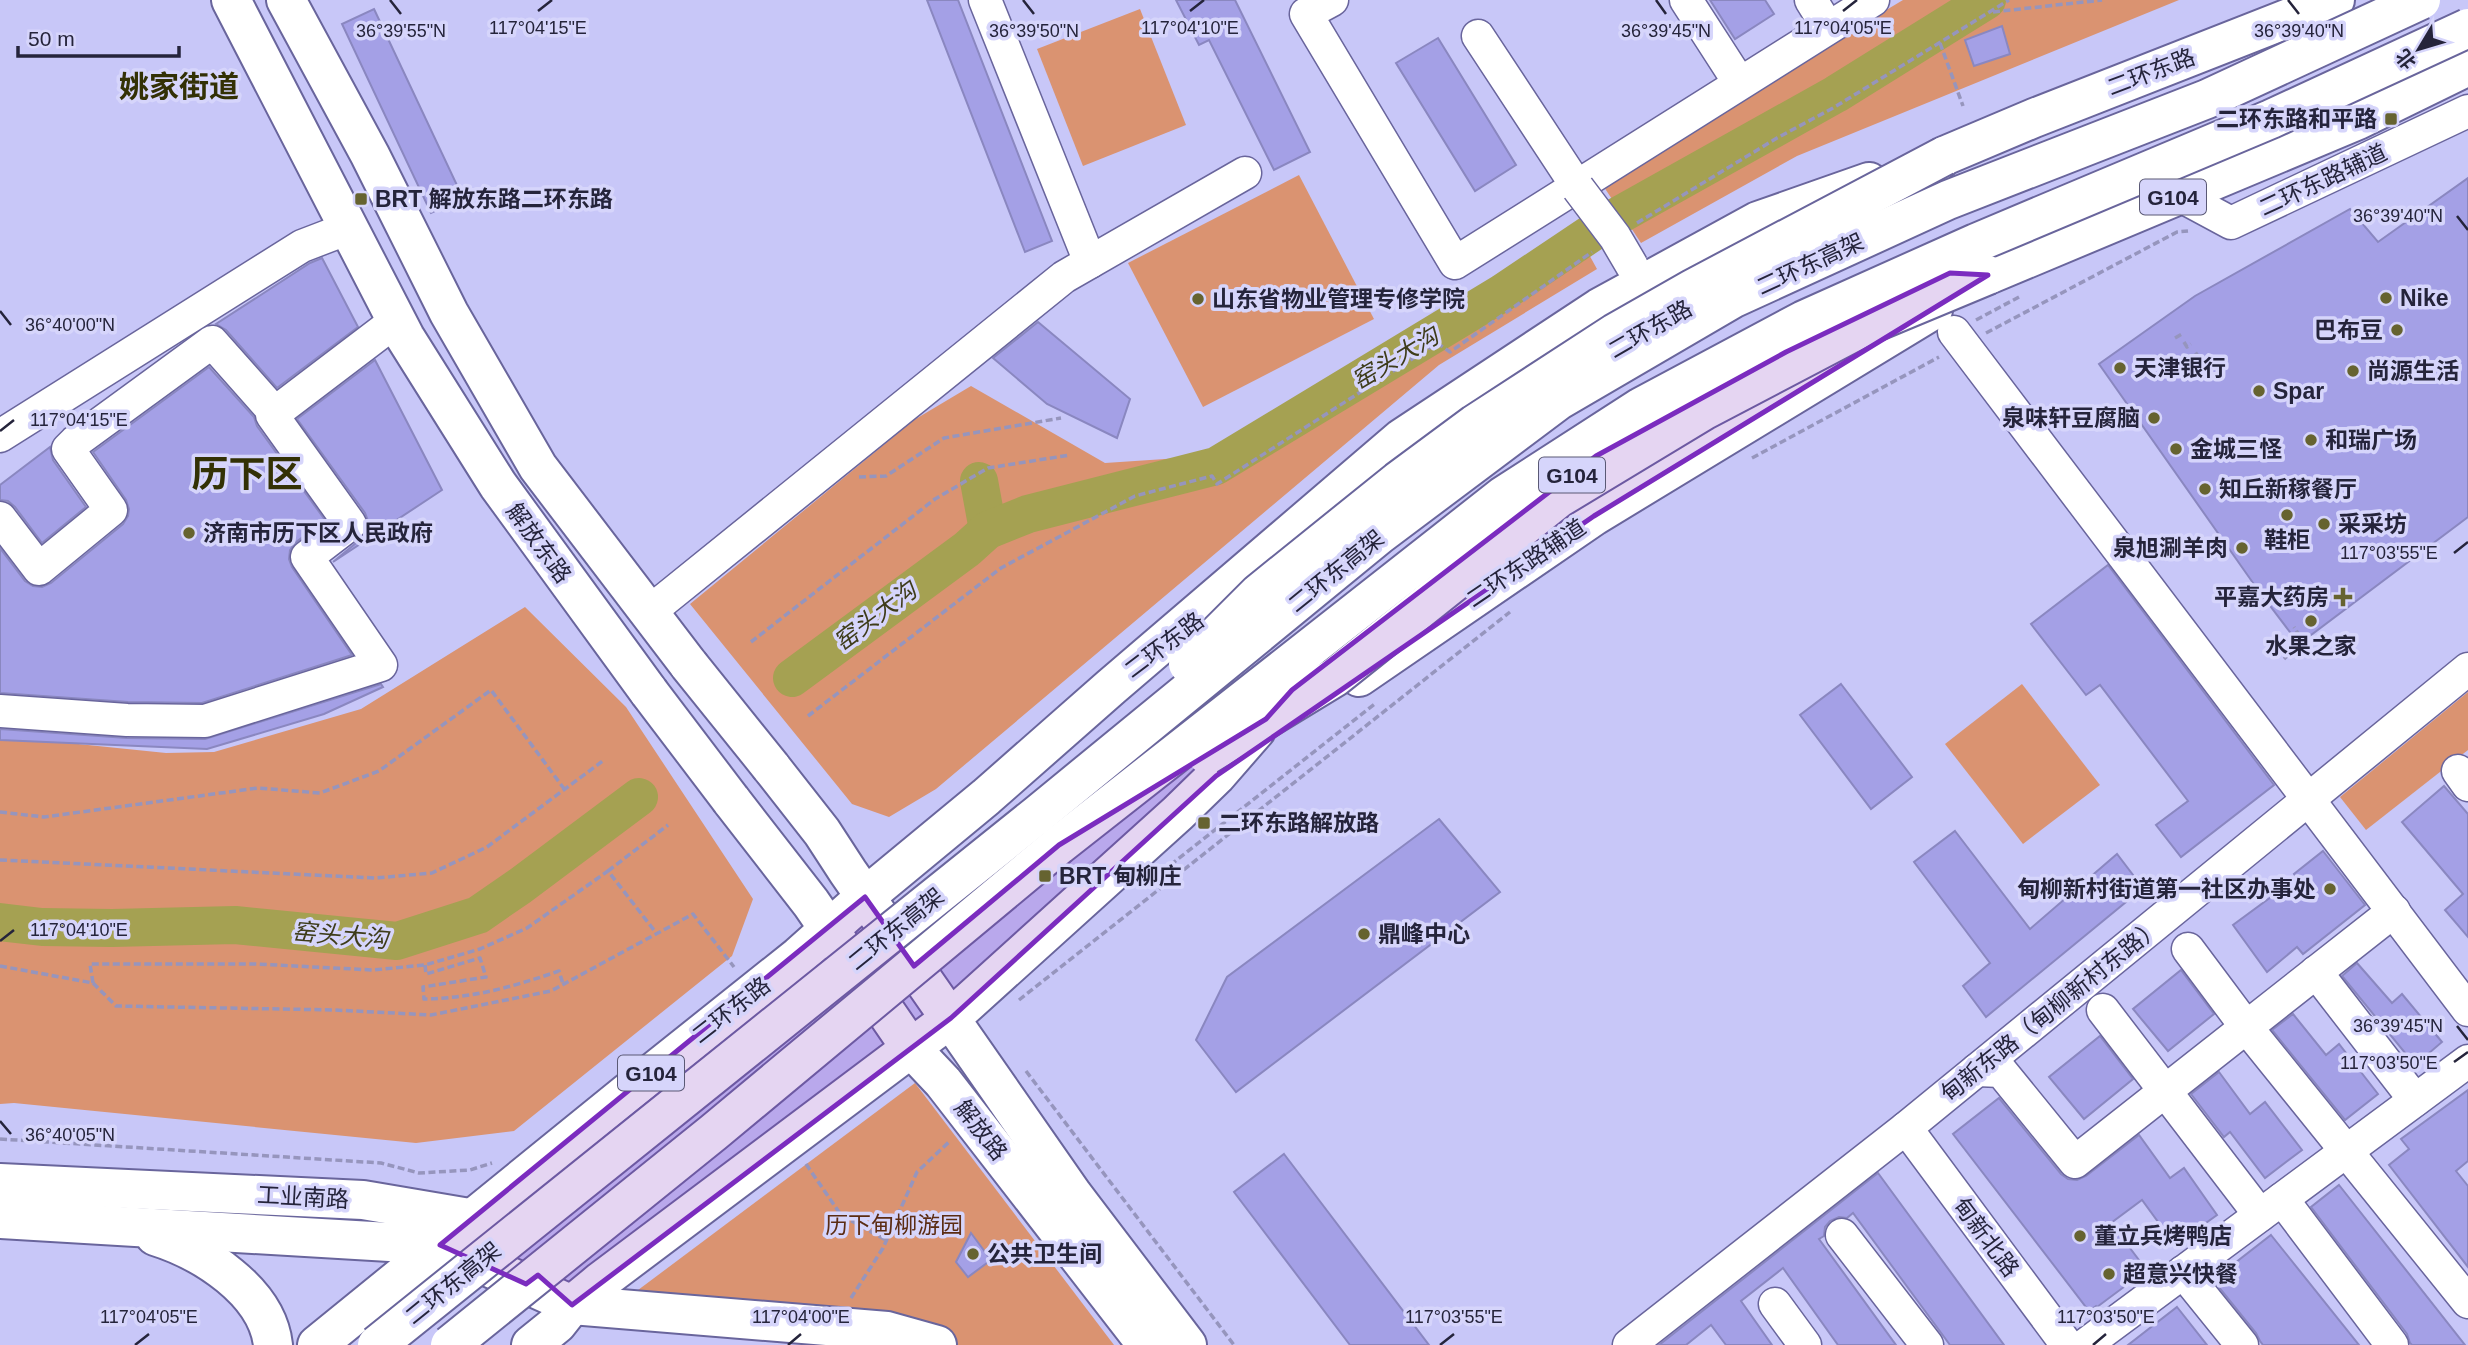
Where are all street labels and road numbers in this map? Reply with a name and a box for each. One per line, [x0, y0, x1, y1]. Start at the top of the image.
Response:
street label: 二环东路 [2103, 43, 2199, 101]
street label: 二环东路辅道 [2255, 139, 2391, 221]
road number: G104 [2140, 180, 2206, 214]
street label: 二环东高架 [1752, 228, 1868, 300]
street label: 二环东路 [1604, 295, 1696, 363]
road number: G104 [1539, 458, 1605, 492]
street label: 解放东路 [501, 498, 577, 588]
street label: 二环东路辅道 [1462, 514, 1590, 612]
street label: 二环东高架 [1283, 525, 1389, 617]
street label: 二环东路 [1119, 607, 1209, 683]
street label: 二环东高架 [843, 883, 949, 975]
street label: 甸新东路（甸柳新村东路） [1936, 913, 2166, 1107]
street label: 二环东路 [687, 971, 775, 1049]
road number: G104 [618, 1056, 684, 1090]
street label: 解放路 [950, 1095, 1012, 1165]
street label: 工业南路 [256, 1182, 350, 1212]
street label: 甸新北路 [1948, 1192, 2024, 1282]
street label: 二环东高架 [400, 1237, 506, 1329]

